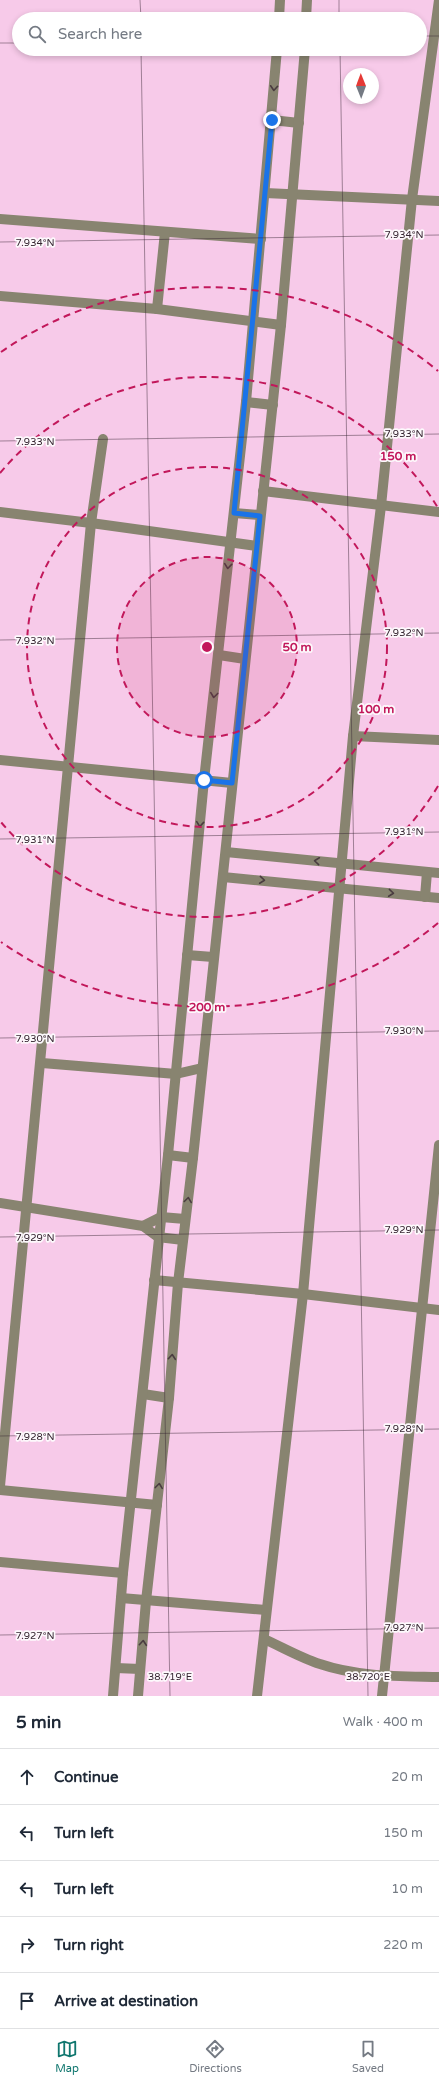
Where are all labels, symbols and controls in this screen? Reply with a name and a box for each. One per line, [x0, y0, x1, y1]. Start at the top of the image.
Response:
search box [12, 12, 427, 56]
icon: search [26, 23, 48, 45]
text: Search here [58, 25, 142, 43]
north arrow [343, 68, 379, 104]
one-way arrow [270, 85, 279, 91]
route end [263, 111, 281, 129]
text: 7.934°N [384, 229, 424, 241]
text: 7.934°N [15, 237, 55, 249]
text: 7.933°N [384, 428, 424, 440]
text: 7.933°N [15, 436, 55, 448]
text: 150 m [380, 449, 416, 463]
one-way arrow [224, 563, 233, 569]
text: 7.932°N [384, 627, 424, 639]
text: 7.932°N [15, 635, 55, 647]
centre of rings [200, 640, 214, 654]
text: 50 m [282, 640, 312, 654]
one-way arrow [210, 692, 219, 698]
text: 100 m [358, 702, 394, 716]
route start [195, 771, 213, 789]
one-way arrow [196, 821, 205, 827]
text: 7.931°N [384, 826, 424, 838]
text: 7.931°N [15, 834, 55, 846]
one-way arrow [314, 857, 320, 866]
one-way arrow [259, 876, 265, 885]
one-way arrow [388, 888, 394, 897]
text: 200 m [189, 1000, 225, 1014]
text: 7.930°N [384, 1025, 424, 1037]
text: 7.930°N [15, 1033, 55, 1045]
one-way arrow [183, 1196, 192, 1203]
text: 7.929°N [384, 1224, 424, 1236]
text: 7.929°N [15, 1232, 55, 1244]
one-way arrow [168, 1354, 177, 1360]
text: 7.928°N [384, 1423, 424, 1435]
text: 7.928°N [15, 1431, 55, 1443]
one-way arrow [154, 1483, 163, 1489]
text: 7.927°N [384, 1622, 424, 1634]
text: 7.927°N [15, 1630, 55, 1642]
one-way arrow [138, 1640, 147, 1646]
text: 38.719°E [148, 1671, 192, 1683]
text: 38.720°E [346, 1671, 390, 1683]
text: 5 min [16, 1712, 61, 1733]
text: Walk · 400 m [343, 1714, 423, 1730]
icon: ahead [16, 1766, 38, 1788]
text: Continue [54, 1768, 118, 1786]
text: 20 m [391, 1769, 423, 1785]
icon: left [16, 1822, 38, 1844]
text: Turn left [54, 1824, 114, 1842]
text: 150 m [383, 1825, 423, 1841]
icon: left [16, 1878, 38, 1900]
text: Turn left [54, 1880, 114, 1898]
text: 10 m [391, 1881, 423, 1897]
icon: right [16, 1934, 38, 1956]
text: Turn right [54, 1936, 124, 1954]
text: 220 m [383, 1937, 423, 1953]
icon: arrive [16, 1990, 38, 2012]
text: Arrive at destination [54, 1992, 198, 2010]
tab: Map [55, 2038, 79, 2075]
tab: Directions [189, 2038, 242, 2075]
tab: Saved [352, 2038, 384, 2075]

